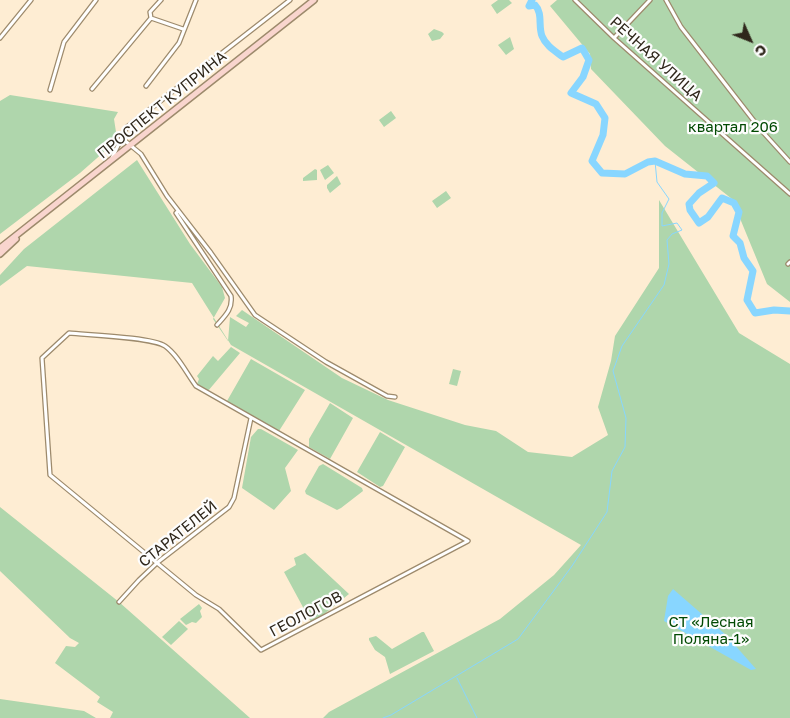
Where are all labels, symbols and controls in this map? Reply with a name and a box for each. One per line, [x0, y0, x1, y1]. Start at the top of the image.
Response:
street label: РЕЧНАЯ УЛИЦА [606, 13, 706, 105]
north arrow [725, 15, 775, 65]
text: С [752, 41, 771, 60]
street label: ПРОСПЕКТ КУПРИНА [94, 47, 230, 163]
park label: квартал 206 [688, 118, 778, 136]
street label: СТАРАТЕЛЕЙ [135, 497, 221, 571]
street label: ГЕОЛОГОВ [267, 587, 345, 641]
park label: СТ «Лесная Поляна-1» [669, 613, 753, 648]

